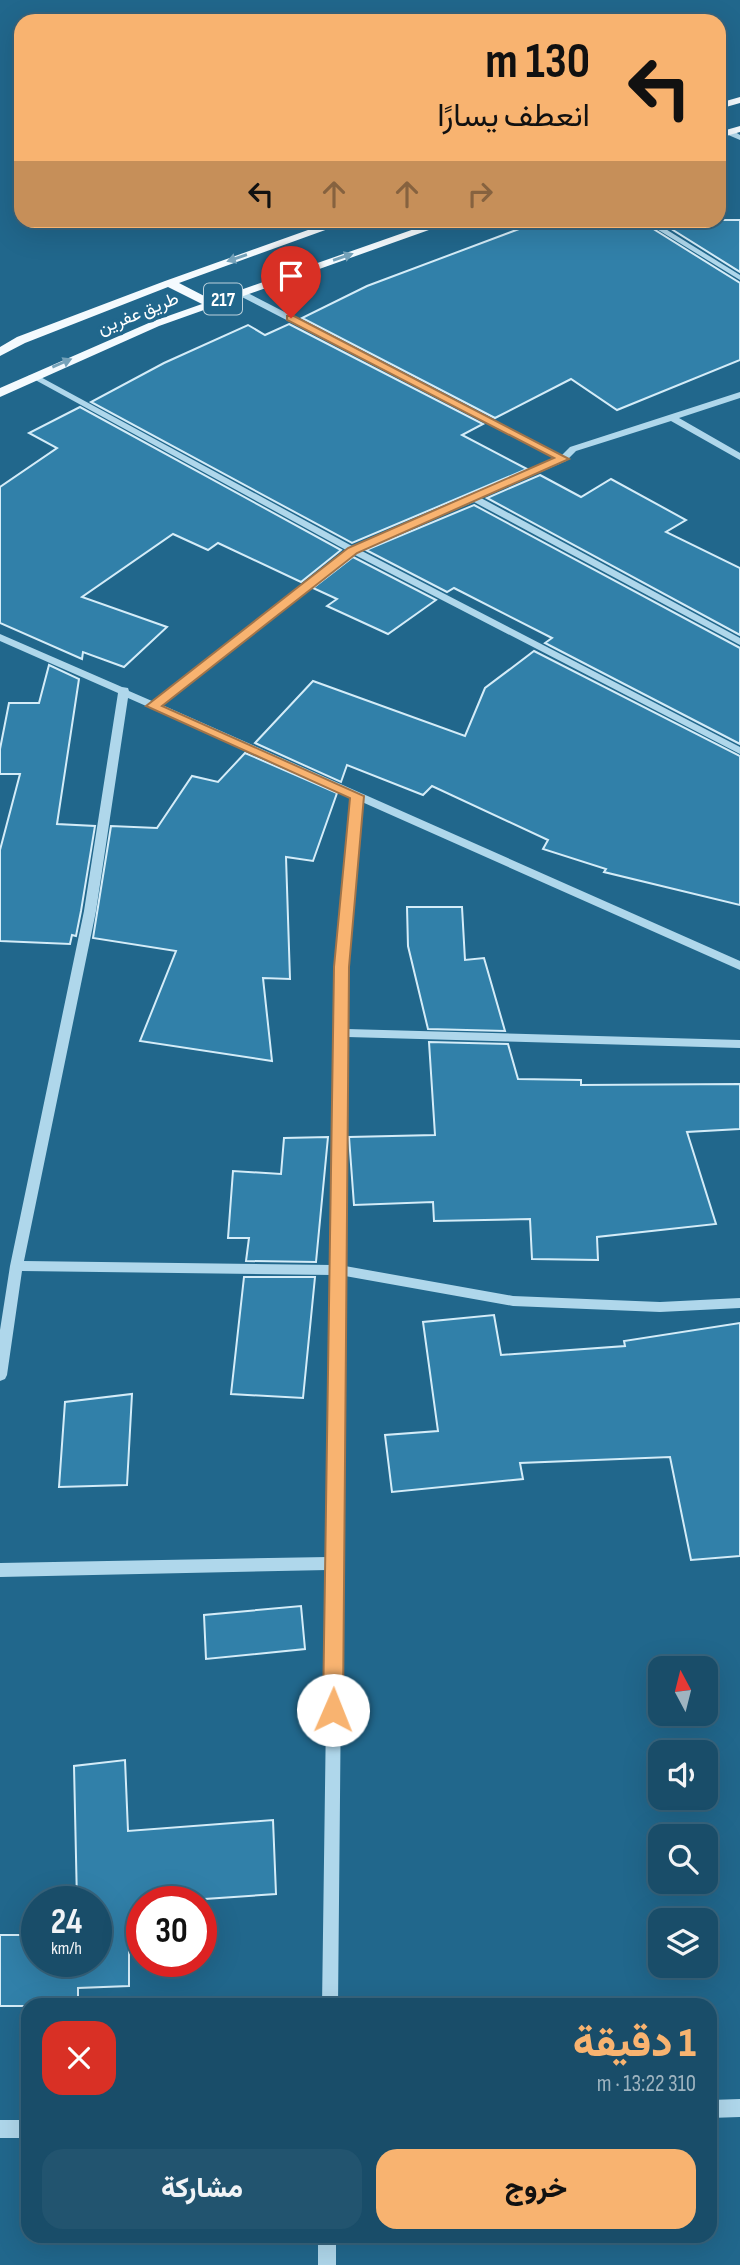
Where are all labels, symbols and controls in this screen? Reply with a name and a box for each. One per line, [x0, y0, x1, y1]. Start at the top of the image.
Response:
text: 130 m [485, 33, 590, 92]
icon: left [614, 42, 705, 133]
text: انعطف يسارًا [437, 97, 590, 136]
icon: left [242, 175, 280, 213]
icon: ahead [315, 175, 353, 213]
icon: ahead [388, 175, 426, 213]
icon: right [461, 175, 499, 213]
pin [261, 246, 321, 318]
one-way arrow [333, 251, 354, 262]
one-way arrow [227, 253, 248, 264]
icon: arrive [272, 257, 310, 295]
road number: 217 [204, 284, 242, 314]
street label: طريق عفرين [95, 288, 182, 339]
one-way arrow [51, 358, 72, 369]
north arrow [648, 1656, 718, 1726]
map controls [648, 1656, 718, 1978]
position arrow [296, 1673, 370, 1747]
button: sound [648, 1740, 718, 1810]
button: search [648, 1824, 718, 1894]
speed limit sign: 30 [126, 1886, 217, 1977]
text: 24 [51, 1901, 82, 1944]
button: layers [648, 1908, 718, 1978]
text: km/h [51, 1938, 82, 1959]
text: 1 دقيقة [573, 2018, 696, 2069]
button: close [42, 2021, 116, 2095]
text: 310 m · 13:22 [597, 2070, 696, 2098]
button: مشاركة [42, 2149, 362, 2229]
button: خروج [376, 2149, 696, 2229]

